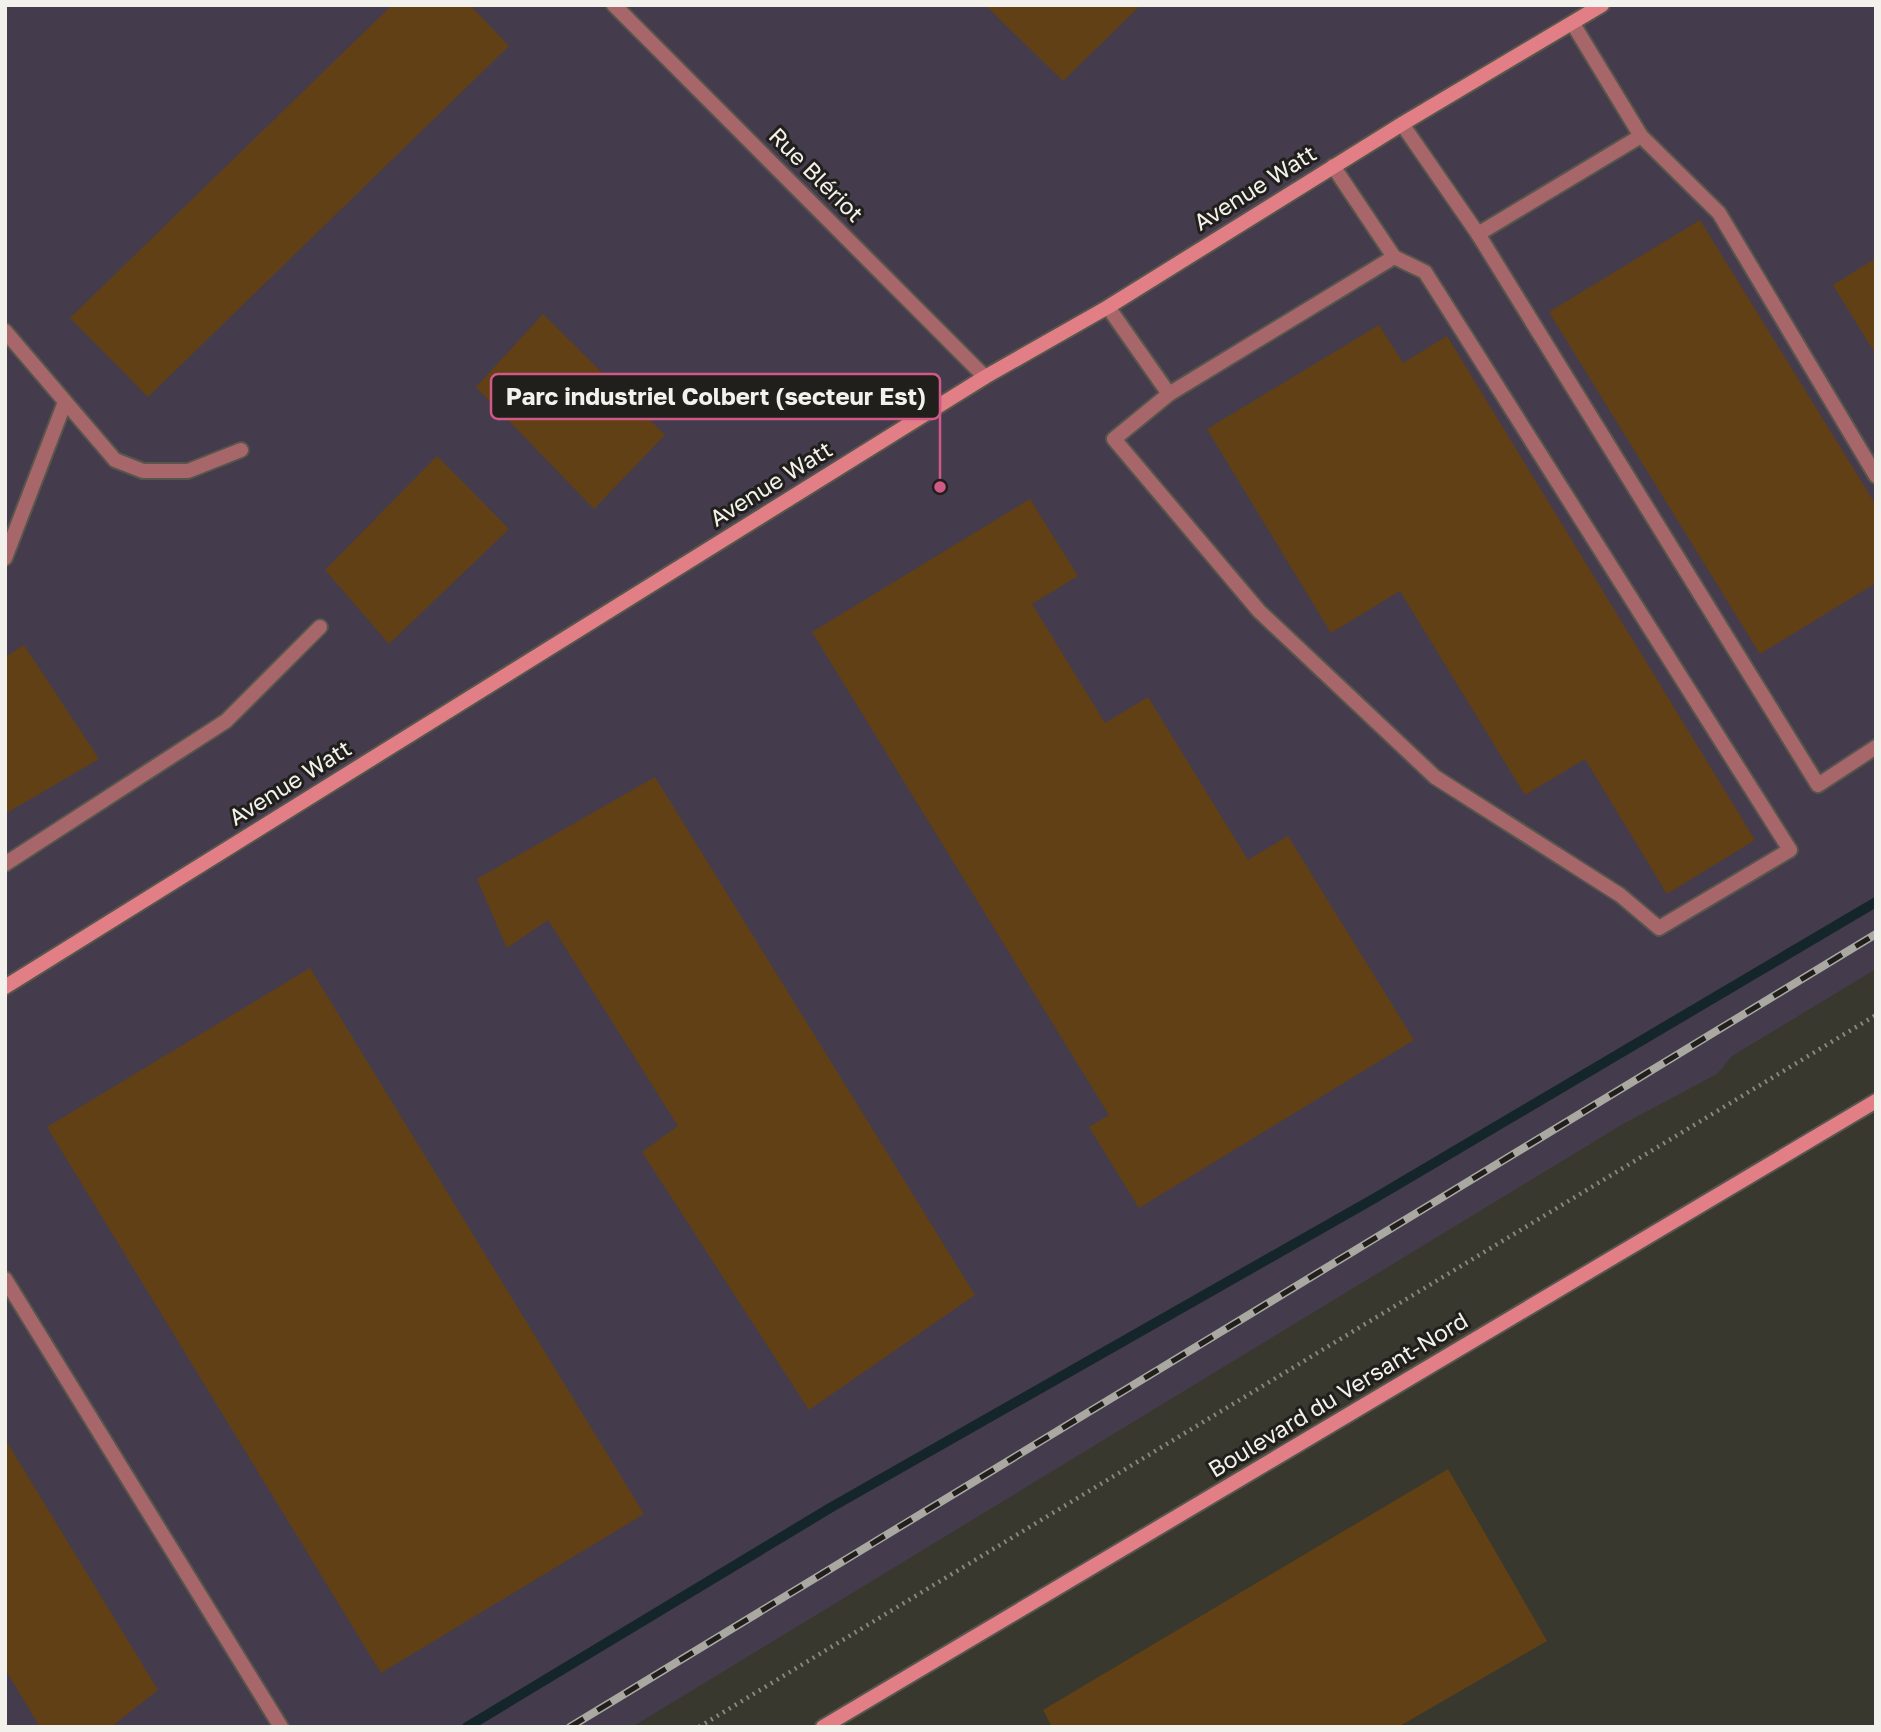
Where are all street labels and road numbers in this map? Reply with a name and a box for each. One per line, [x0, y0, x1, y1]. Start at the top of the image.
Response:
street label: Rue Blériot [764, 121, 870, 227]
street label: Avenue Watt [1188, 138, 1321, 236]
street label: Avenue Watt [704, 434, 837, 532]
street label: Avenue Watt [223, 733, 356, 831]
street label: Boulevard du Versant-Nord [1203, 1305, 1472, 1483]

